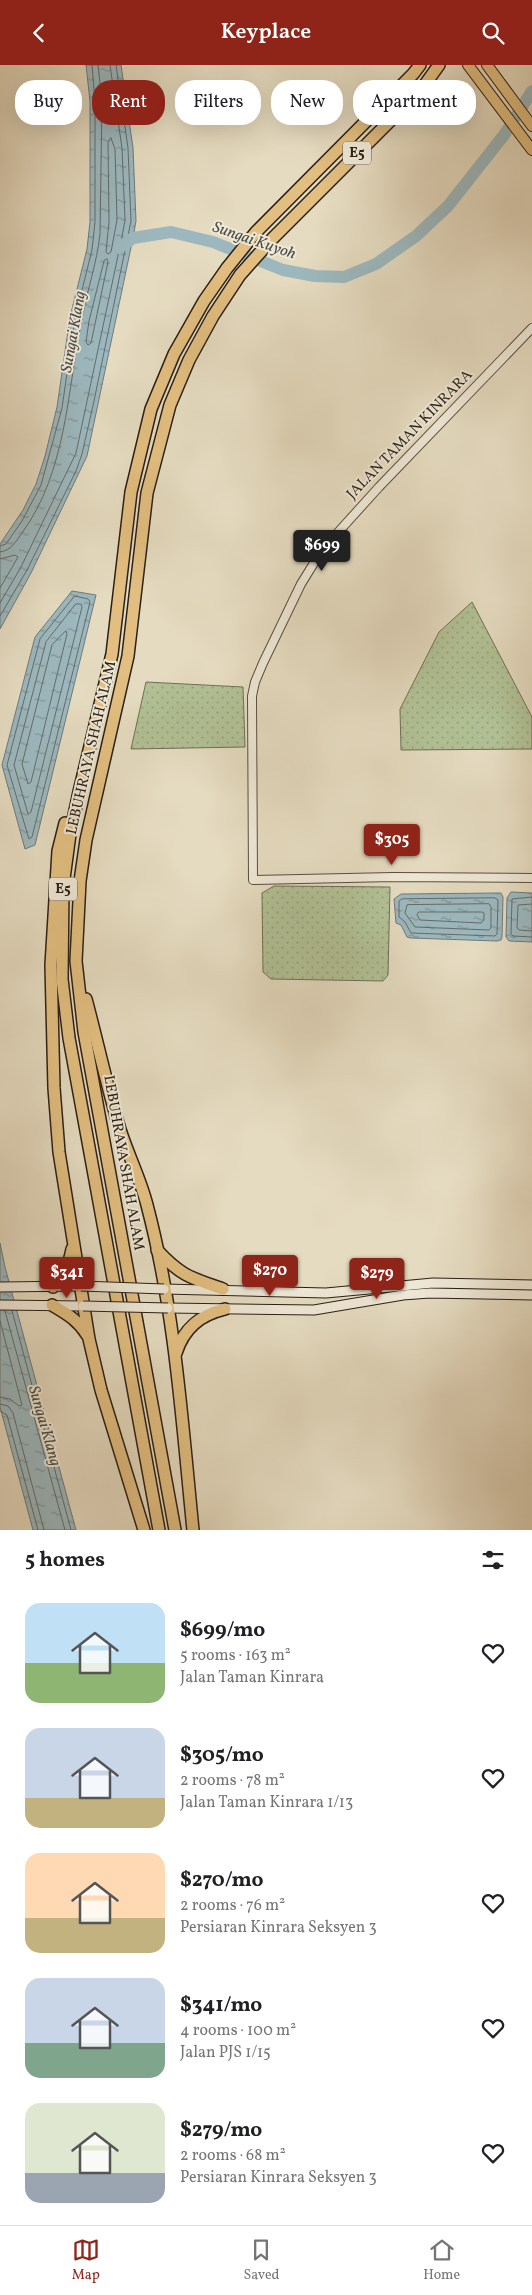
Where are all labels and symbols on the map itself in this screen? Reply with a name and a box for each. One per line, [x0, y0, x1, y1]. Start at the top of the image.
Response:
road number: E5 [343, 141, 371, 165]
water label: Sungai Kuyoh [209, 216, 299, 266]
water label: Sungai Klang [56, 289, 92, 375]
street label: JALAN TAMAN KINRARA [342, 365, 478, 505]
pin: $699 [292, 529, 352, 572]
street label: LEBUHRAYA SHAH ALAM [62, 659, 122, 837]
pin: $305 [362, 823, 422, 866]
road number: E5 [49, 877, 77, 901]
street label: LEBUHRAYA SHAH ALAM [97, 1074, 149, 1252]
pin: $270 [240, 1255, 300, 1297]
pin: $341 [37, 1257, 97, 1299]
pin: $279 [347, 1257, 407, 1300]
water label: Sungai Klang [22, 1383, 66, 1469]

